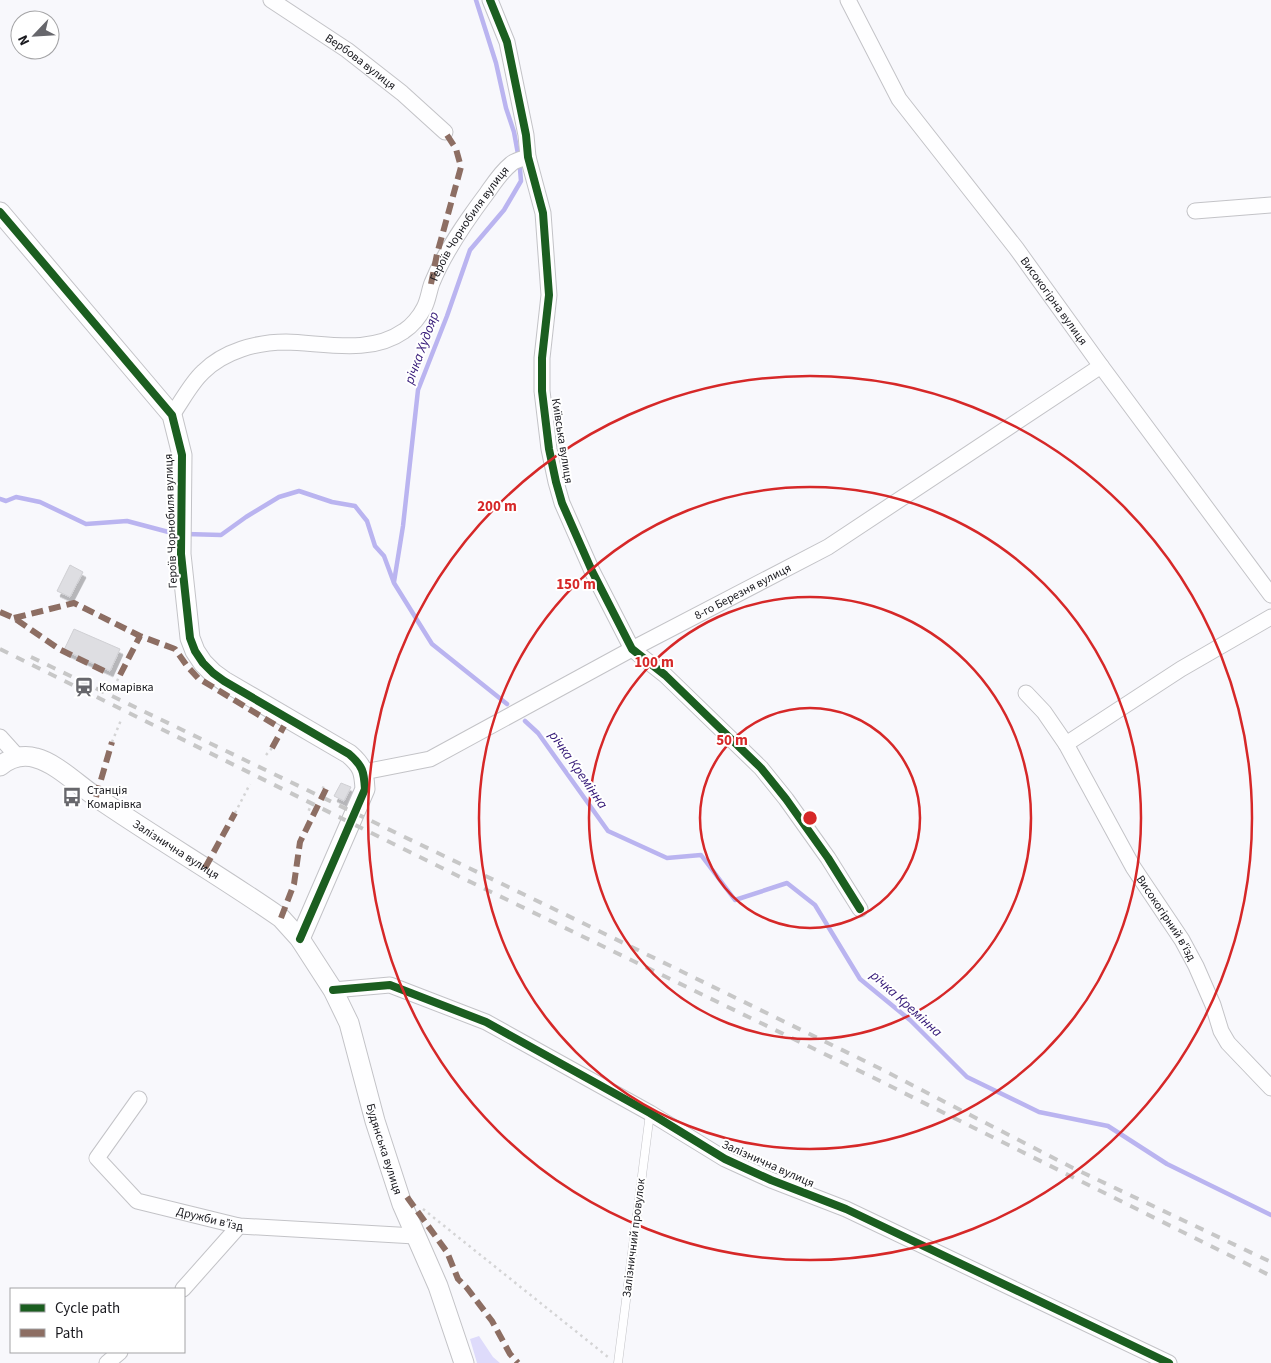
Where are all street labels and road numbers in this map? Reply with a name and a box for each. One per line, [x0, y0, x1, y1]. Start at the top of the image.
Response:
street label: Вербова вулиця [322, 29, 400, 94]
street label: Героїв Чорнобиля вулиця [425, 162, 513, 284]
street label: Високогірна вулиця [1016, 253, 1092, 349]
street label: Київська вулиця [547, 397, 577, 485]
street label: Героїв Чорнобиля вулиця [160, 453, 182, 589]
street label: 8-го Березня вулиця [691, 559, 794, 624]
street label: Залізнична вулиця [129, 815, 223, 883]
street label: Високогірний в'їзд [1132, 872, 1200, 964]
street label: Будянська вулиця [362, 1101, 407, 1197]
street label: Залізнична вулиця [719, 1136, 817, 1192]
street label: Залізничний провулок [618, 1177, 650, 1299]
street label: Дружби в’їзд [175, 1202, 244, 1235]

